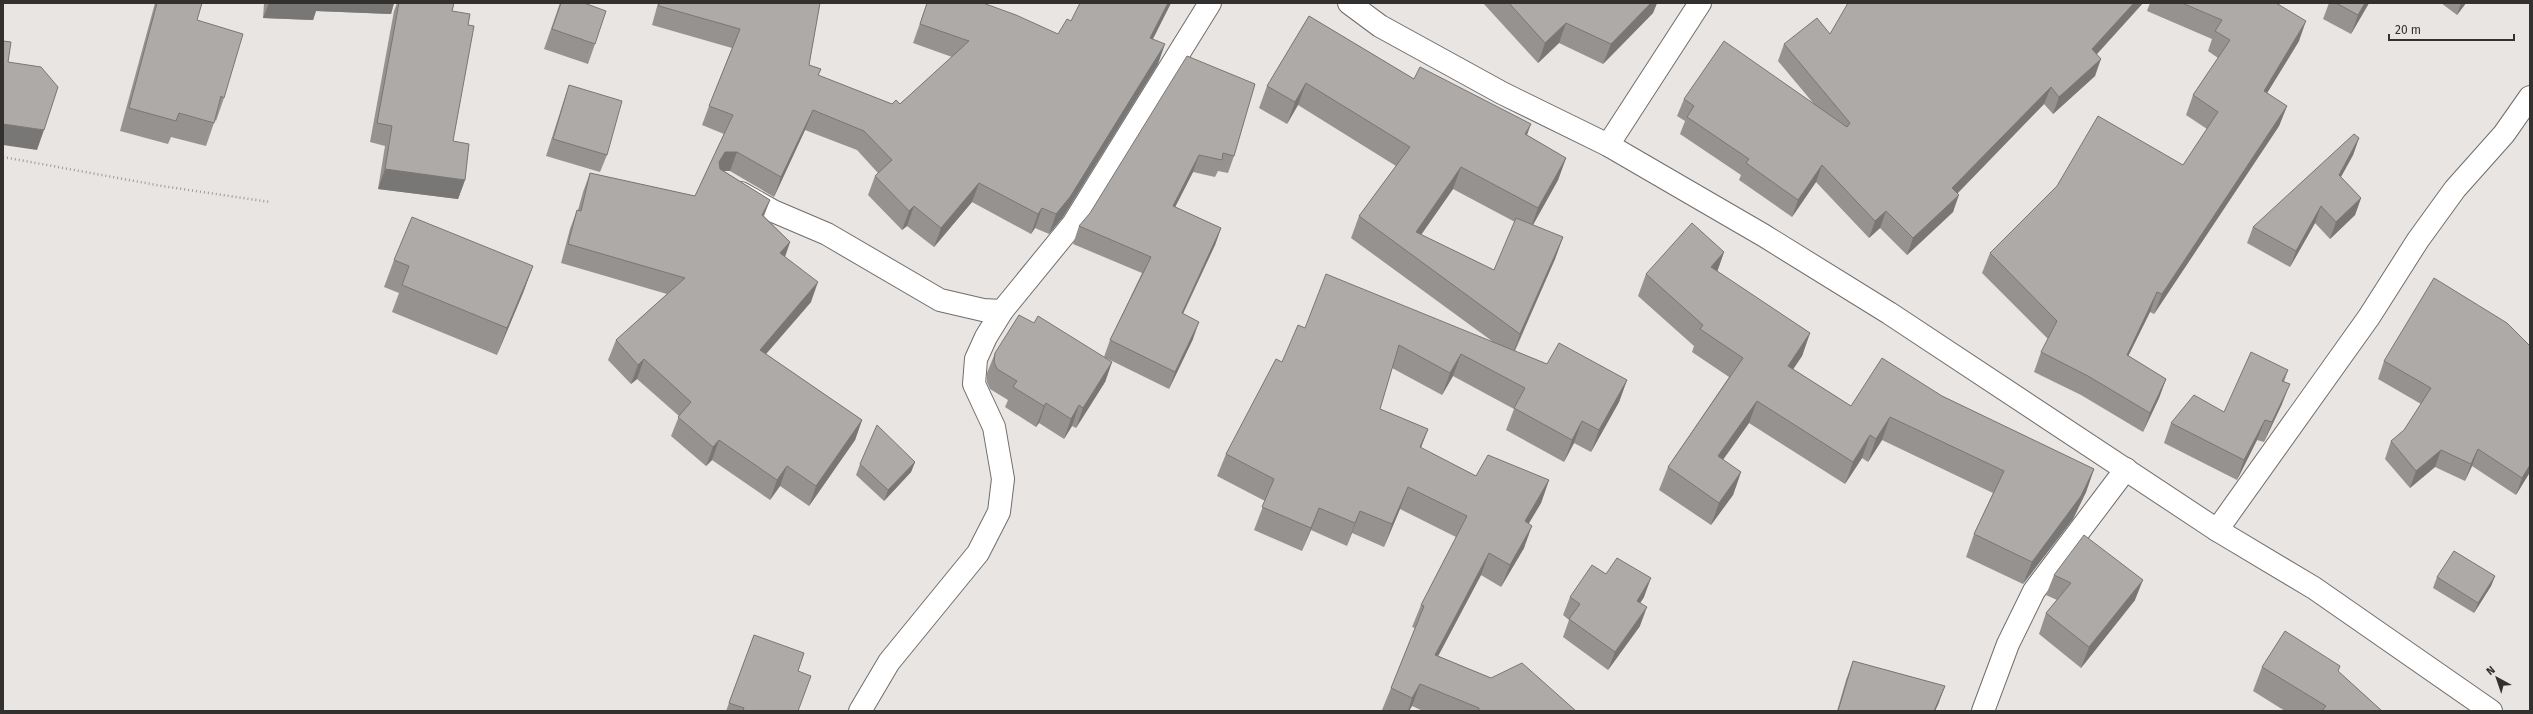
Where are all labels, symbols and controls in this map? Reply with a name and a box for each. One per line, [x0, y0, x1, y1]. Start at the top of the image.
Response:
scale bar [2389, 16, 2514, 42]
text: 20 m [2395, 23, 2421, 37]
north arrow [2477, 658, 2517, 698]
text: N [2484, 663, 2498, 678]

